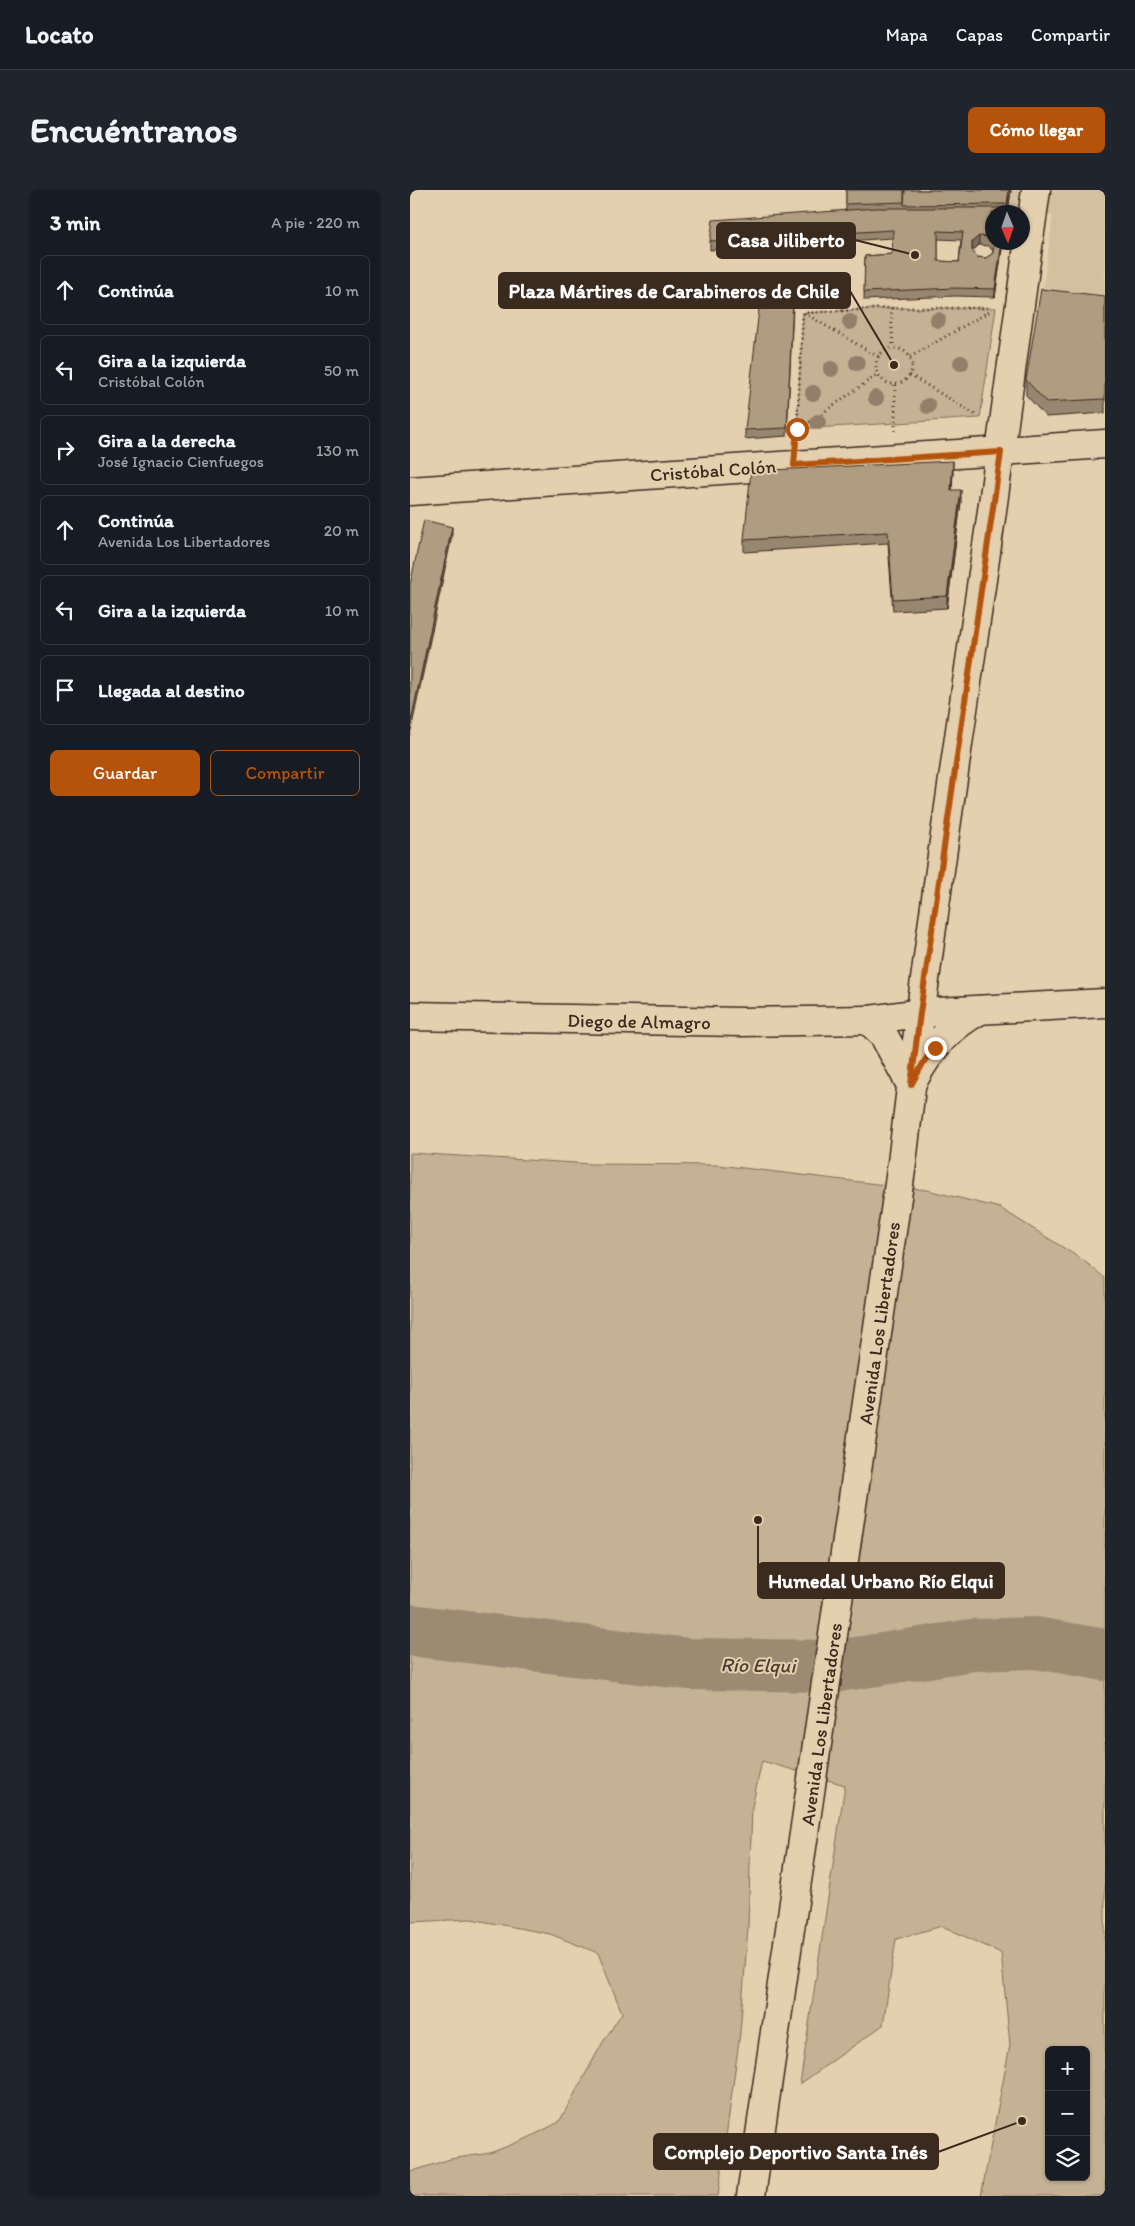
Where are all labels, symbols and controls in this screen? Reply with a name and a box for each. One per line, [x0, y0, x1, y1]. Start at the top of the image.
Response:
text: Locato [25, 20, 94, 49]
text: Mapa [886, 24, 928, 46]
text: Capas [956, 24, 1003, 46]
text: Compartir [1031, 24, 1110, 46]
button: Cómo llegar [968, 107, 1105, 153]
text: Encuéntranos [30, 109, 238, 151]
north arrow [985, 205, 1030, 250]
text: 3 min [50, 210, 100, 235]
text: A pie · 220 m [271, 213, 360, 232]
callout: Casa Jiliberto [717, 223, 855, 258]
text: Casa Jiliberto [727, 228, 845, 252]
callout: Plaza Mártires de Carabineros de Chile [499, 273, 850, 308]
icon: ahead [51, 276, 79, 304]
text: Continúa [98, 279, 174, 302]
text: Plaza Mártires de Carabineros de Chile [508, 279, 840, 303]
text: 10 m [325, 281, 359, 300]
text: Gira a la izquierda [98, 349, 246, 372]
icon: left [51, 356, 79, 384]
text: 50 m [324, 361, 359, 380]
text: Cristóbal Colón [98, 372, 204, 391]
route start [786, 418, 809, 441]
text: Gira a la derecha [98, 429, 236, 452]
icon: right [51, 436, 79, 464]
text: 130 m [316, 441, 359, 460]
text: José Ignacio Cienfuegos [98, 452, 264, 471]
street label: Cristóbal Colón [649, 455, 777, 486]
text: Continúa [98, 509, 174, 532]
icon: ahead [51, 516, 79, 544]
text: 20 m [324, 521, 359, 540]
text: Avenida Los Libertadores [98, 532, 270, 551]
icon: left [51, 596, 79, 624]
text: Gira a la izquierda [98, 599, 246, 622]
text: 10 m [325, 601, 359, 620]
icon: arrive [51, 676, 79, 704]
text: Llegada al destino [98, 679, 245, 702]
button: Guardar [50, 750, 200, 796]
button: Compartir [210, 750, 360, 796]
street label: Diego de Almagro [567, 1009, 711, 1034]
route end [924, 1037, 947, 1060]
street label: Avenida Los Libertadores [854, 1220, 905, 1426]
callout: Humedal Urbano Río Elqui [758, 1563, 1004, 1598]
text: Humedal Urbano Río Elqui [768, 1569, 994, 1594]
street label: Avenida Los Libertadores [796, 1621, 847, 1827]
water label: Río Elqui [720, 1652, 798, 1678]
map controls [1045, 2046, 1090, 2181]
button: + [1045, 2046, 1090, 2091]
button: − [1045, 2091, 1090, 2136]
callout: Complejo Deportivo Santa Inés [654, 2134, 938, 2169]
button: layers [1045, 2136, 1090, 2181]
text: Complejo Deportivo Santa Inés [664, 2140, 928, 2165]

